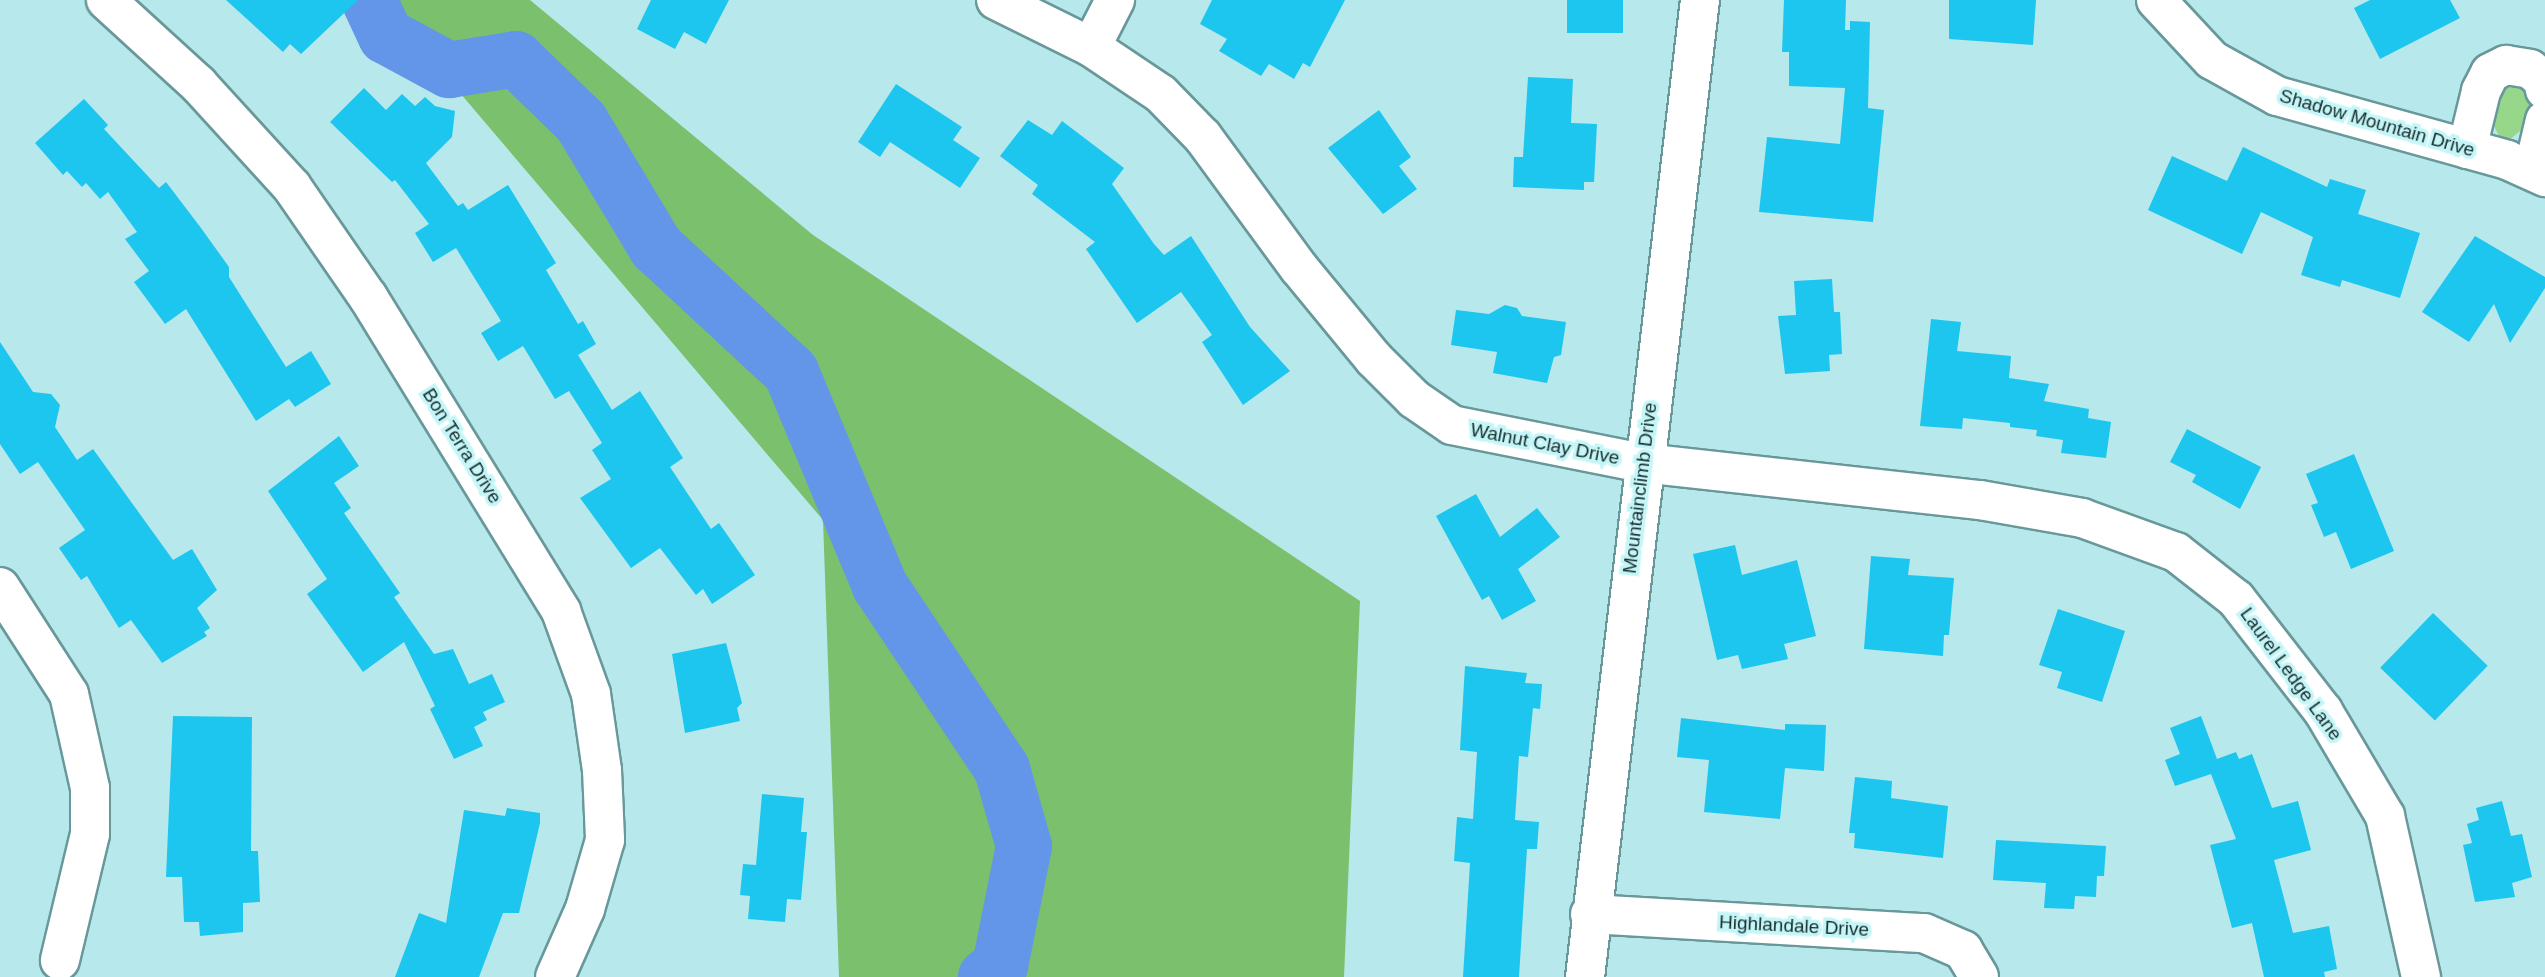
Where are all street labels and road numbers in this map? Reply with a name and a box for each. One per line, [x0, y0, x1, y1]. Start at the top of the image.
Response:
street label: Shadow Mountain Drive [2277, 84, 2477, 162]
street label: Bon Terra Drive [417, 384, 507, 508]
street label: Mountainclimb Drive [1618, 401, 1662, 575]
street label: Walnut Clay Drive [1469, 418, 1621, 470]
street label: Laurel Ledge Lane [2235, 603, 2347, 745]
street label: Highlandale Drive [1719, 911, 1869, 941]

